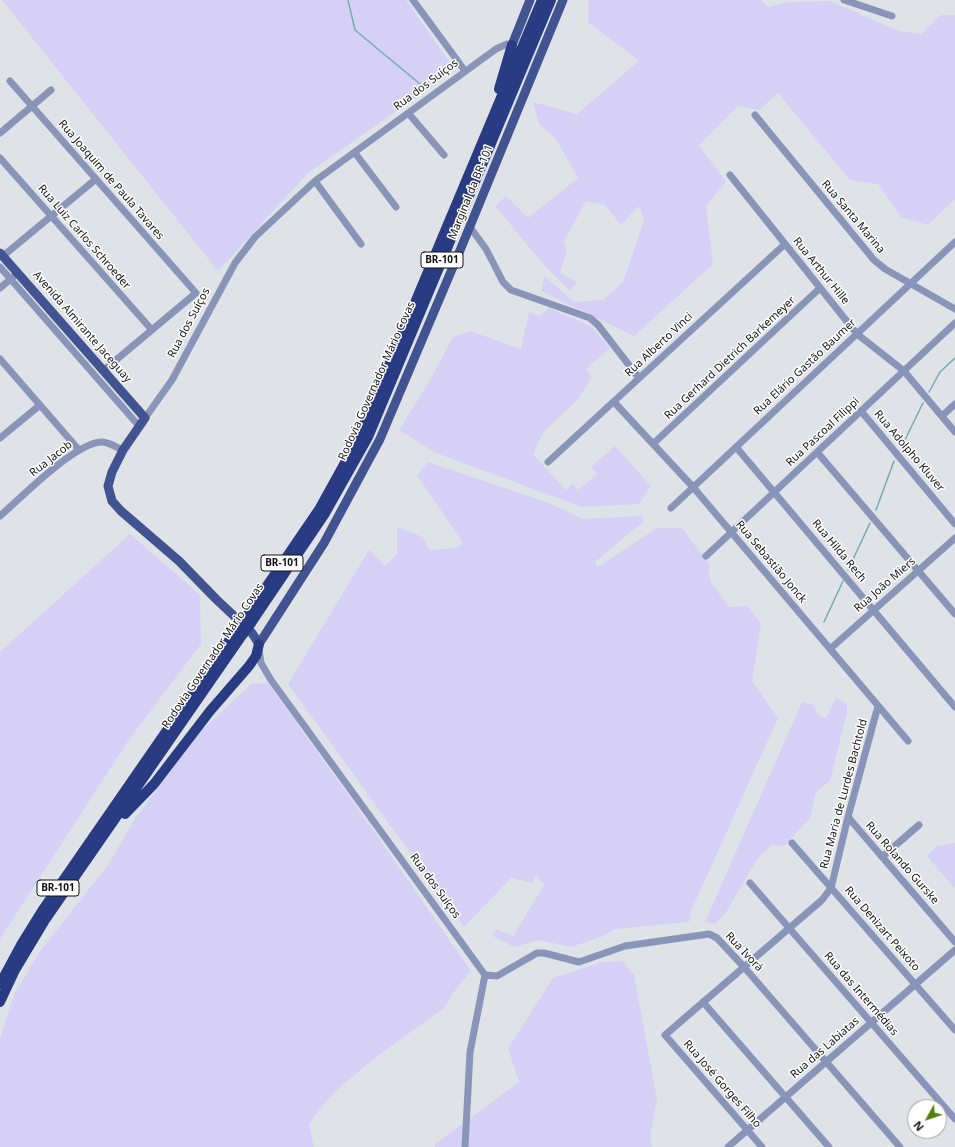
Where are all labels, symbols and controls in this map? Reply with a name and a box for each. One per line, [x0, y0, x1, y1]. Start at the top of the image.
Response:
street label: Rua dos Suíços [391, 57, 461, 113]
street label: Rua Joaquim de Paula Tavares [55, 117, 167, 243]
street label: Marginal da BR-101 [446, 143, 496, 241]
street label: Rua Santa Marina [819, 178, 887, 256]
street label: Rua Luiz Carlos Schroeder [35, 182, 133, 292]
street label: Rua Arthur Hille [790, 235, 852, 307]
road number: BR-101 [421, 252, 463, 268]
street label: Avenida Almirante Jaceguay [30, 268, 134, 386]
street label: Rua dos Suíços [165, 286, 213, 360]
street label: Rua Gerhard Dietrich Barkemeyer [662, 294, 798, 422]
street label: Rodovia Governador Mário Covas [336, 300, 418, 462]
street label: Rua Alberto Vinci [622, 310, 696, 380]
street label: Rua Elário Gastão Baumer [751, 316, 859, 418]
street label: Rua Pascoal Filippi [784, 395, 862, 469]
street label: Rua Adolpho Kluver [871, 408, 947, 494]
street label: Rua Jacob [27, 438, 75, 480]
street label: Rua Hilda Rech [809, 517, 869, 585]
street label: Rua Sebastião Jonck [733, 518, 809, 606]
road number: BR-101 [261, 555, 303, 571]
street label: Rua João Miers [852, 555, 918, 615]
street label: Rodovia Governador Mário Covas [159, 581, 267, 731]
street label: Rua Maria de Lurdes Bachtold [818, 718, 870, 870]
street label: Rua Rolando Gurske [863, 819, 941, 907]
street label: Rua dos Suíços [407, 851, 463, 921]
road number: BR-101 [37, 880, 79, 896]
street label: Rua Denizart Peixoto [842, 884, 922, 974]
street label: Rua Ivorá [722, 930, 766, 974]
street label: Rua das Intermédias [821, 949, 901, 1039]
street label: Rua das Labiatas [788, 1015, 862, 1081]
street label: Rua José Gorges Filho [680, 1038, 764, 1130]
north arrow [907, 1099, 947, 1139]
text: N [910, 1118, 927, 1135]

